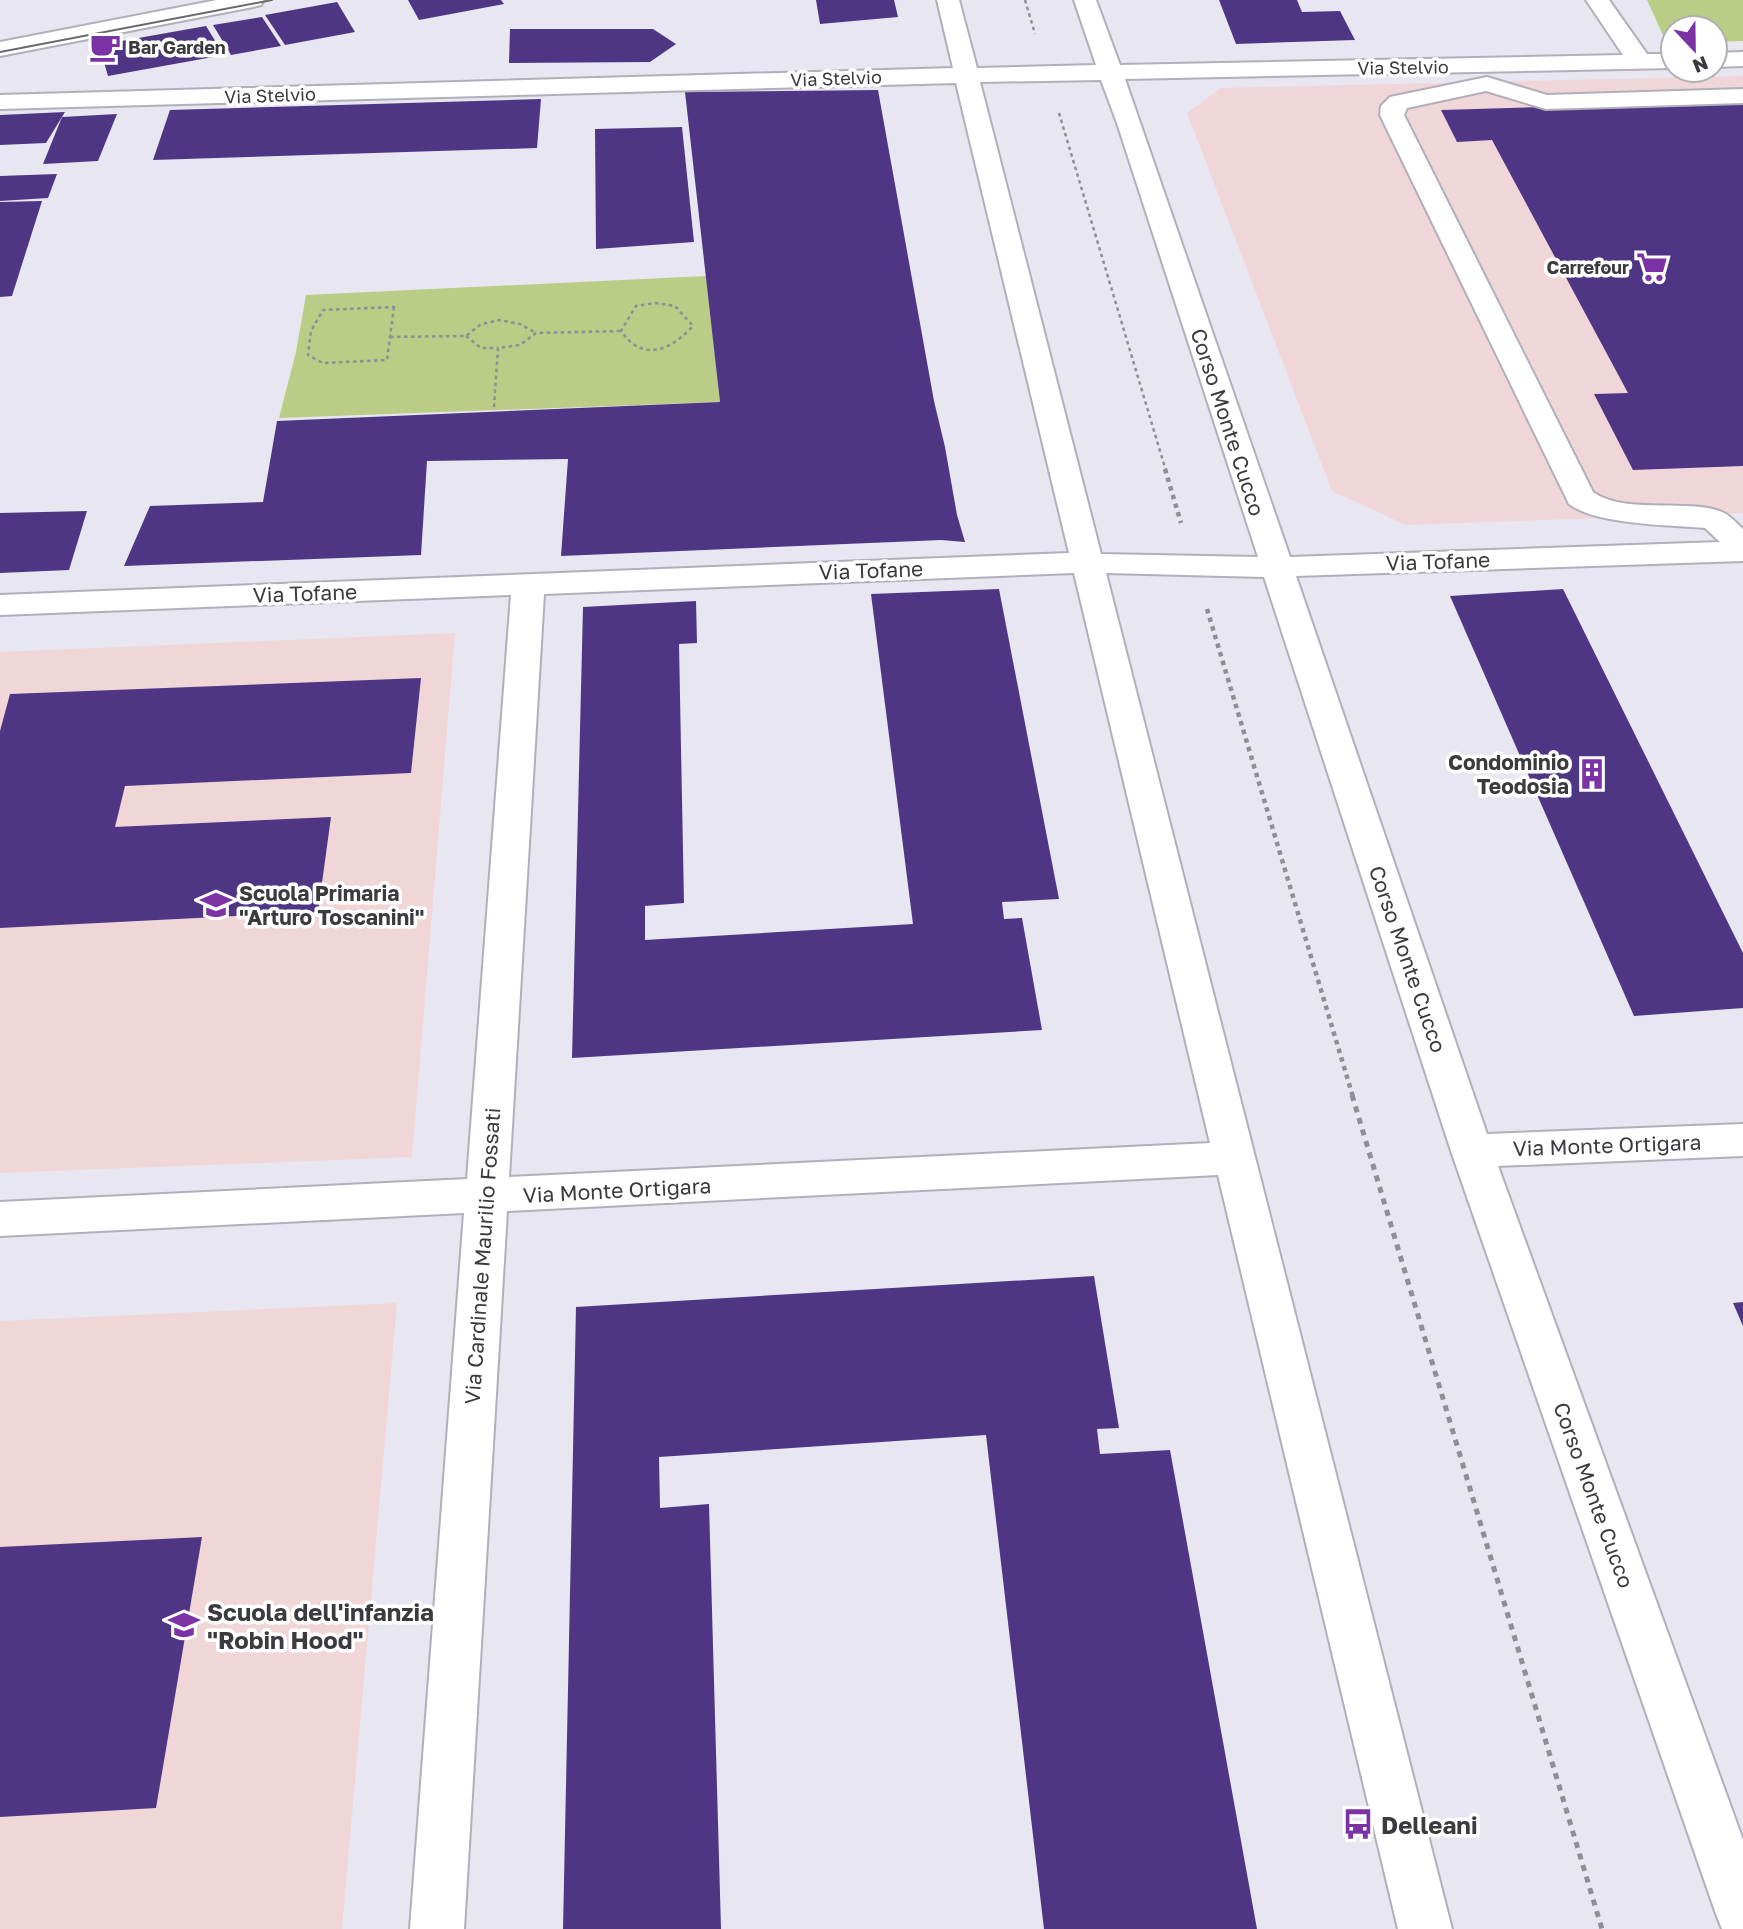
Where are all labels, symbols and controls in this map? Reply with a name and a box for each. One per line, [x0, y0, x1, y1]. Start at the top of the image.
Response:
north arrow [1659, 14, 1729, 84]
cafe icon: Bar Garden [88, 30, 122, 64]
place label: Bar Garden [128, 36, 226, 58]
text: N [1690, 52, 1712, 79]
street label: Via Stelvio [1357, 55, 1449, 79]
street label: Via Stelvio [790, 65, 882, 91]
street label: Via Stelvio [224, 82, 316, 108]
supermarket icon: Carrefour [1635, 250, 1669, 284]
place label: Carrefour [1546, 256, 1629, 278]
street label: Corso Monte Cucco [1185, 325, 1271, 519]
street label: Via Tofane [1385, 546, 1491, 576]
street label: Via Tofane [818, 555, 924, 585]
street label: Via Tofane [252, 578, 358, 608]
place label: Condominio Teodosia [1448, 749, 1569, 799]
building icon: Condominio Teodosia [1575, 757, 1609, 791]
street label: Corso Monte Cucco [1364, 862, 1452, 1056]
place label: Scuola Primaria "Arturo Toscanini" [239, 880, 425, 930]
school or university icon: Scuola Primaria "Arturo Toscanini" [199, 888, 233, 922]
street label: Via Cardinale Maurilio Fossati [459, 1107, 505, 1405]
street label: Via Monte Ortigara [1512, 1129, 1702, 1161]
street label: Via Monte Ortigara [522, 1172, 712, 1208]
street label: Corso Monte Cucco [1548, 1399, 1640, 1591]
place label: Scuola dell'infanzia "Robin Hood" [207, 1597, 434, 1654]
school or university icon: Scuola dell'infanzia "Robin Hood" [167, 1608, 201, 1642]
bus stop icon: Delleani [1341, 1807, 1375, 1841]
place label: Delleani [1381, 1810, 1477, 1839]

